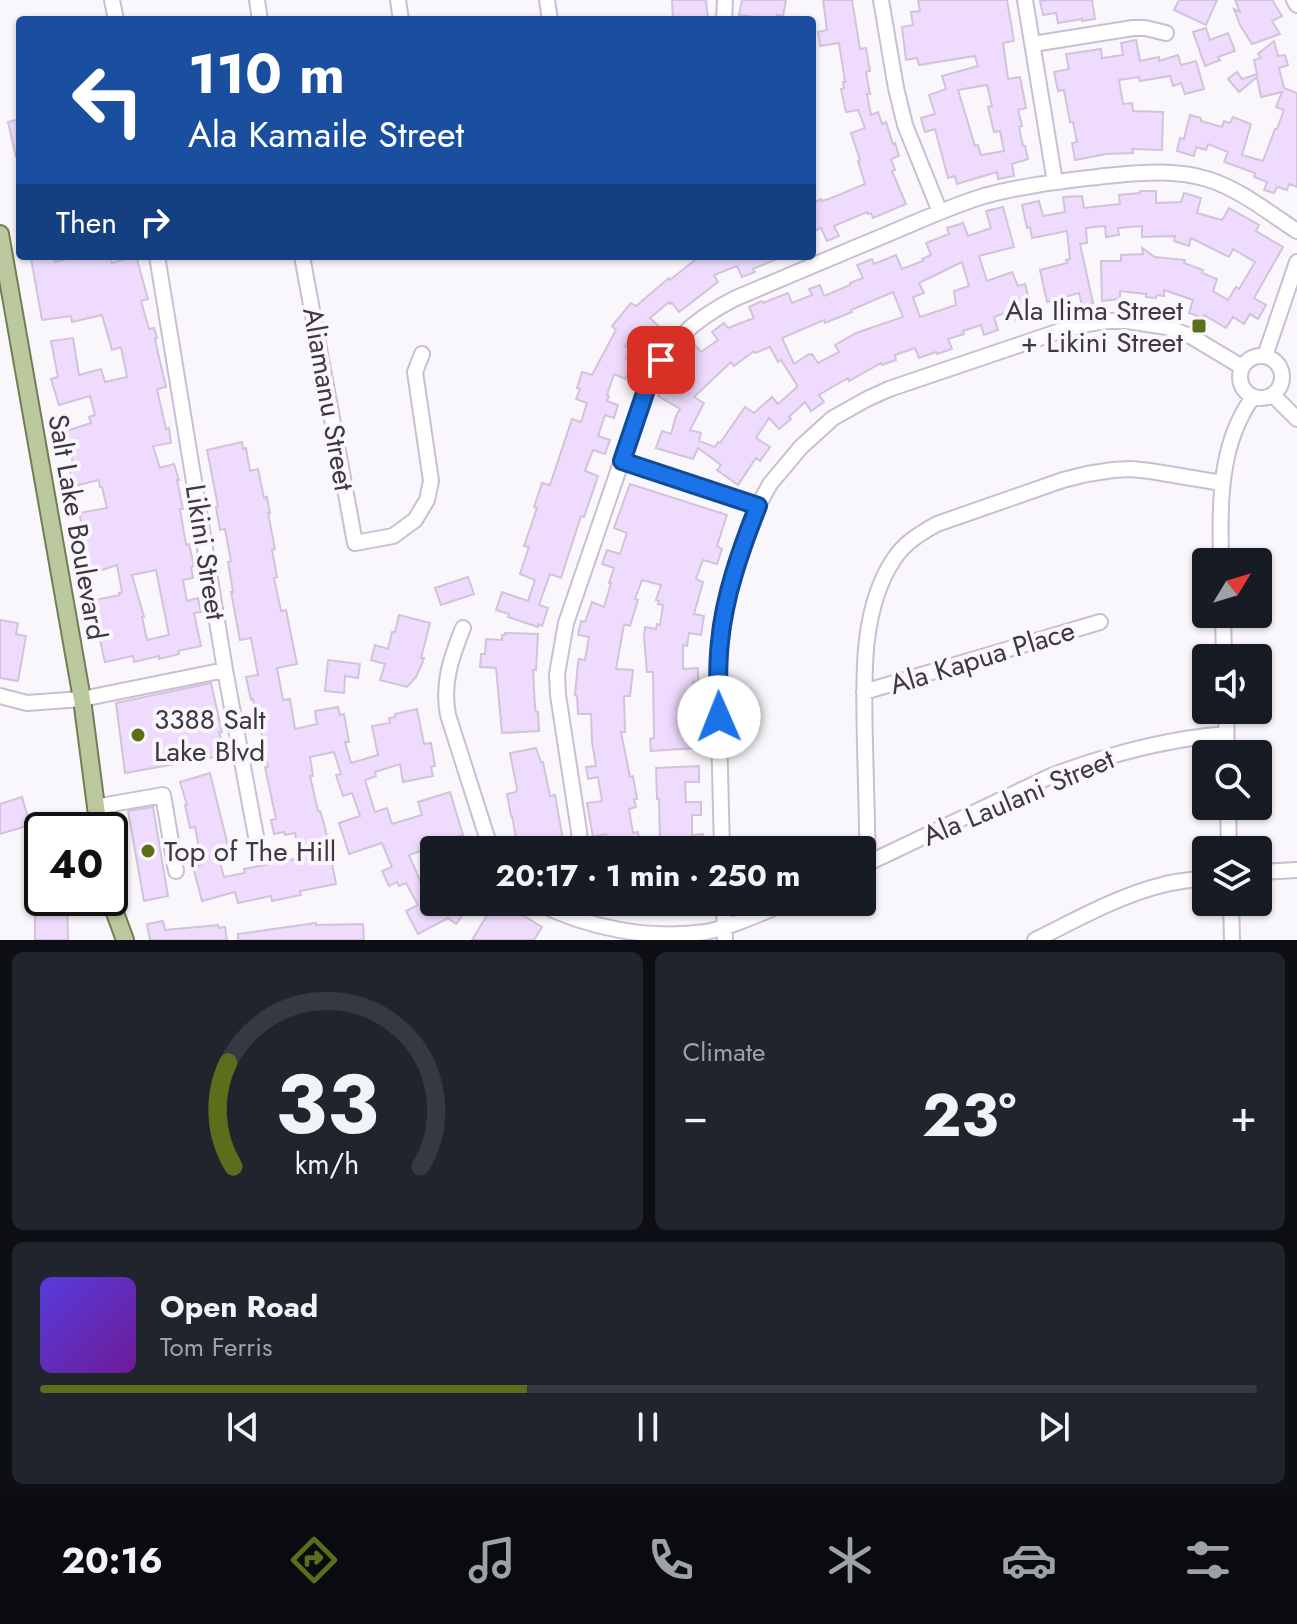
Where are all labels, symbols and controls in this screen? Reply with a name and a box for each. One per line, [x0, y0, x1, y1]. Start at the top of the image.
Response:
text: 110 m [188, 33, 345, 114]
icon: left [56, 48, 160, 152]
text: Ala Kamaile Street [188, 108, 464, 160]
icon: right [133, 200, 177, 244]
text: Then [56, 201, 117, 244]
place label: Ala Ilima Street + Likini Street [1005, 290, 1183, 363]
street label: Aliamanu Street [292, 304, 365, 494]
marker: Ala Ilima Street + Likini Street [1190, 317, 1208, 335]
pin [627, 326, 695, 394]
icon: arrive [639, 338, 683, 382]
street label: Salt Lake Boulevard [37, 411, 118, 643]
street label: Likini Street [175, 481, 236, 623]
north arrow [1192, 548, 1272, 628]
map controls [1192, 548, 1272, 916]
street label: Ala Kapua Place [885, 610, 1080, 705]
button: sound [1192, 644, 1272, 724]
position arrow [677, 675, 761, 759]
place label: 3388 Salt Lake Blvd [154, 699, 266, 772]
marker: 3388 Salt Lake Blvd [129, 726, 147, 744]
street label: Ala Laulani Street [916, 738, 1121, 856]
button: search [1192, 740, 1272, 820]
speed limit sign: 40 [24, 812, 128, 916]
place label: Top of The Hill [164, 831, 336, 872]
button: layers [1192, 836, 1272, 916]
marker: Top of The Hill [139, 842, 157, 860]
text: 20:17 · 1 min · 250 m [496, 854, 800, 897]
text: Climate [683, 1033, 765, 1071]
text: 33 [276, 1044, 379, 1164]
text: 23° [922, 1072, 1016, 1159]
text: − [683, 1084, 708, 1148]
text: + [1230, 1084, 1257, 1148]
text: km/h [295, 1143, 360, 1185]
text: Open Road [160, 1285, 318, 1328]
text: Tom Ferris [160, 1328, 272, 1366]
icon: previous [221, 1405, 265, 1449]
icon: pause [626, 1405, 670, 1449]
icon: next [1032, 1405, 1076, 1449]
icon: directions [286, 1532, 342, 1588]
icon: music [464, 1532, 520, 1588]
icon: phone [643, 1532, 699, 1588]
icon: climate [822, 1532, 878, 1588]
icon: car [1001, 1532, 1057, 1588]
icon: filters [1180, 1532, 1236, 1588]
text: 20:16 [61, 1534, 163, 1586]

